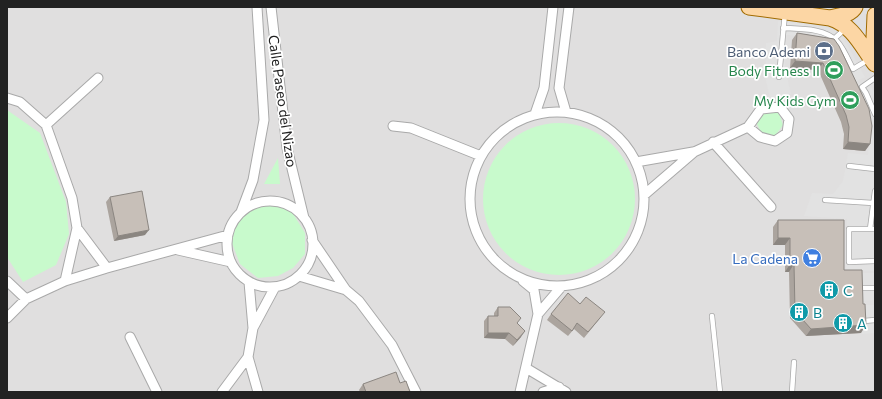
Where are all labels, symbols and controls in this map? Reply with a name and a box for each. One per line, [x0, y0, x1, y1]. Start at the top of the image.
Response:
street label: Calle Paseo del Nizao [265, 34, 301, 168]
bank icon: Banco Ademi [813, 40, 835, 62]
place label: Banco Ademi [727, 43, 810, 60]
sports icon: Body Fitness II [823, 59, 845, 81]
place label: Body Fitness II [729, 62, 820, 79]
sports icon: My Kids Gym [839, 89, 861, 111]
place label: My Kids Gym [754, 92, 836, 109]
supermarket icon: La Cadena [801, 247, 823, 269]
place label: La Cadena [732, 250, 798, 267]
building icon: C [818, 279, 840, 301]
place label: C [843, 282, 853, 299]
building icon: B [788, 301, 810, 323]
place label: B [813, 304, 822, 321]
building icon: A [832, 312, 854, 334]
place label: A [857, 315, 867, 332]

